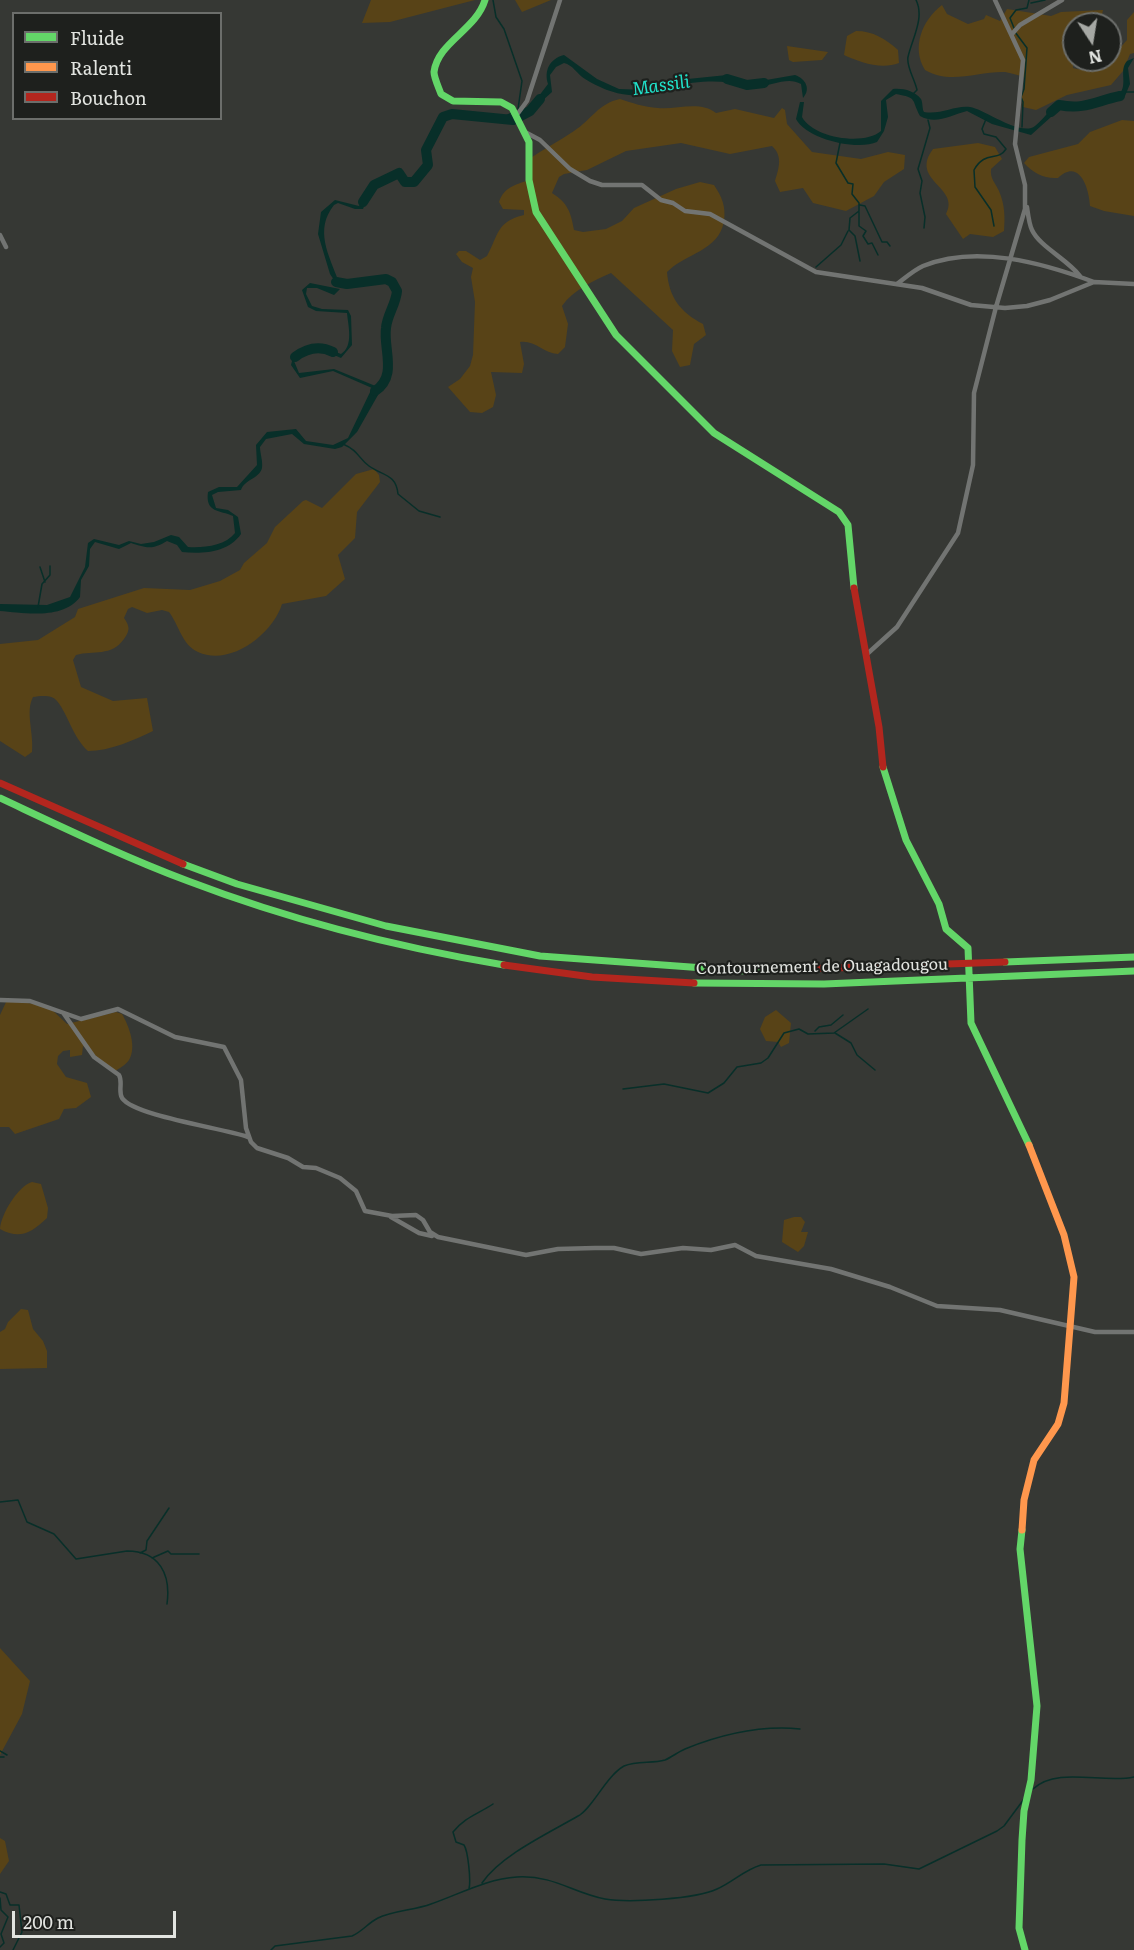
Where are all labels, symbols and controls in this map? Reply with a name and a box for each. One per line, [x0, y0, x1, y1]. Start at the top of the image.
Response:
legend [12, 12, 222, 120]
north arrow [1062, 12, 1122, 72]
text: Fluide [70, 24, 124, 51]
text: N [1086, 45, 1104, 71]
text: Ralenti [70, 54, 132, 81]
water label: Massili [631, 71, 691, 101]
text: Bouchon [70, 84, 147, 111]
street label: Contournement de Ouagadougou [696, 955, 948, 979]
scale bar [15, 1899, 178, 1937]
text: 200 m [23, 1908, 74, 1935]

